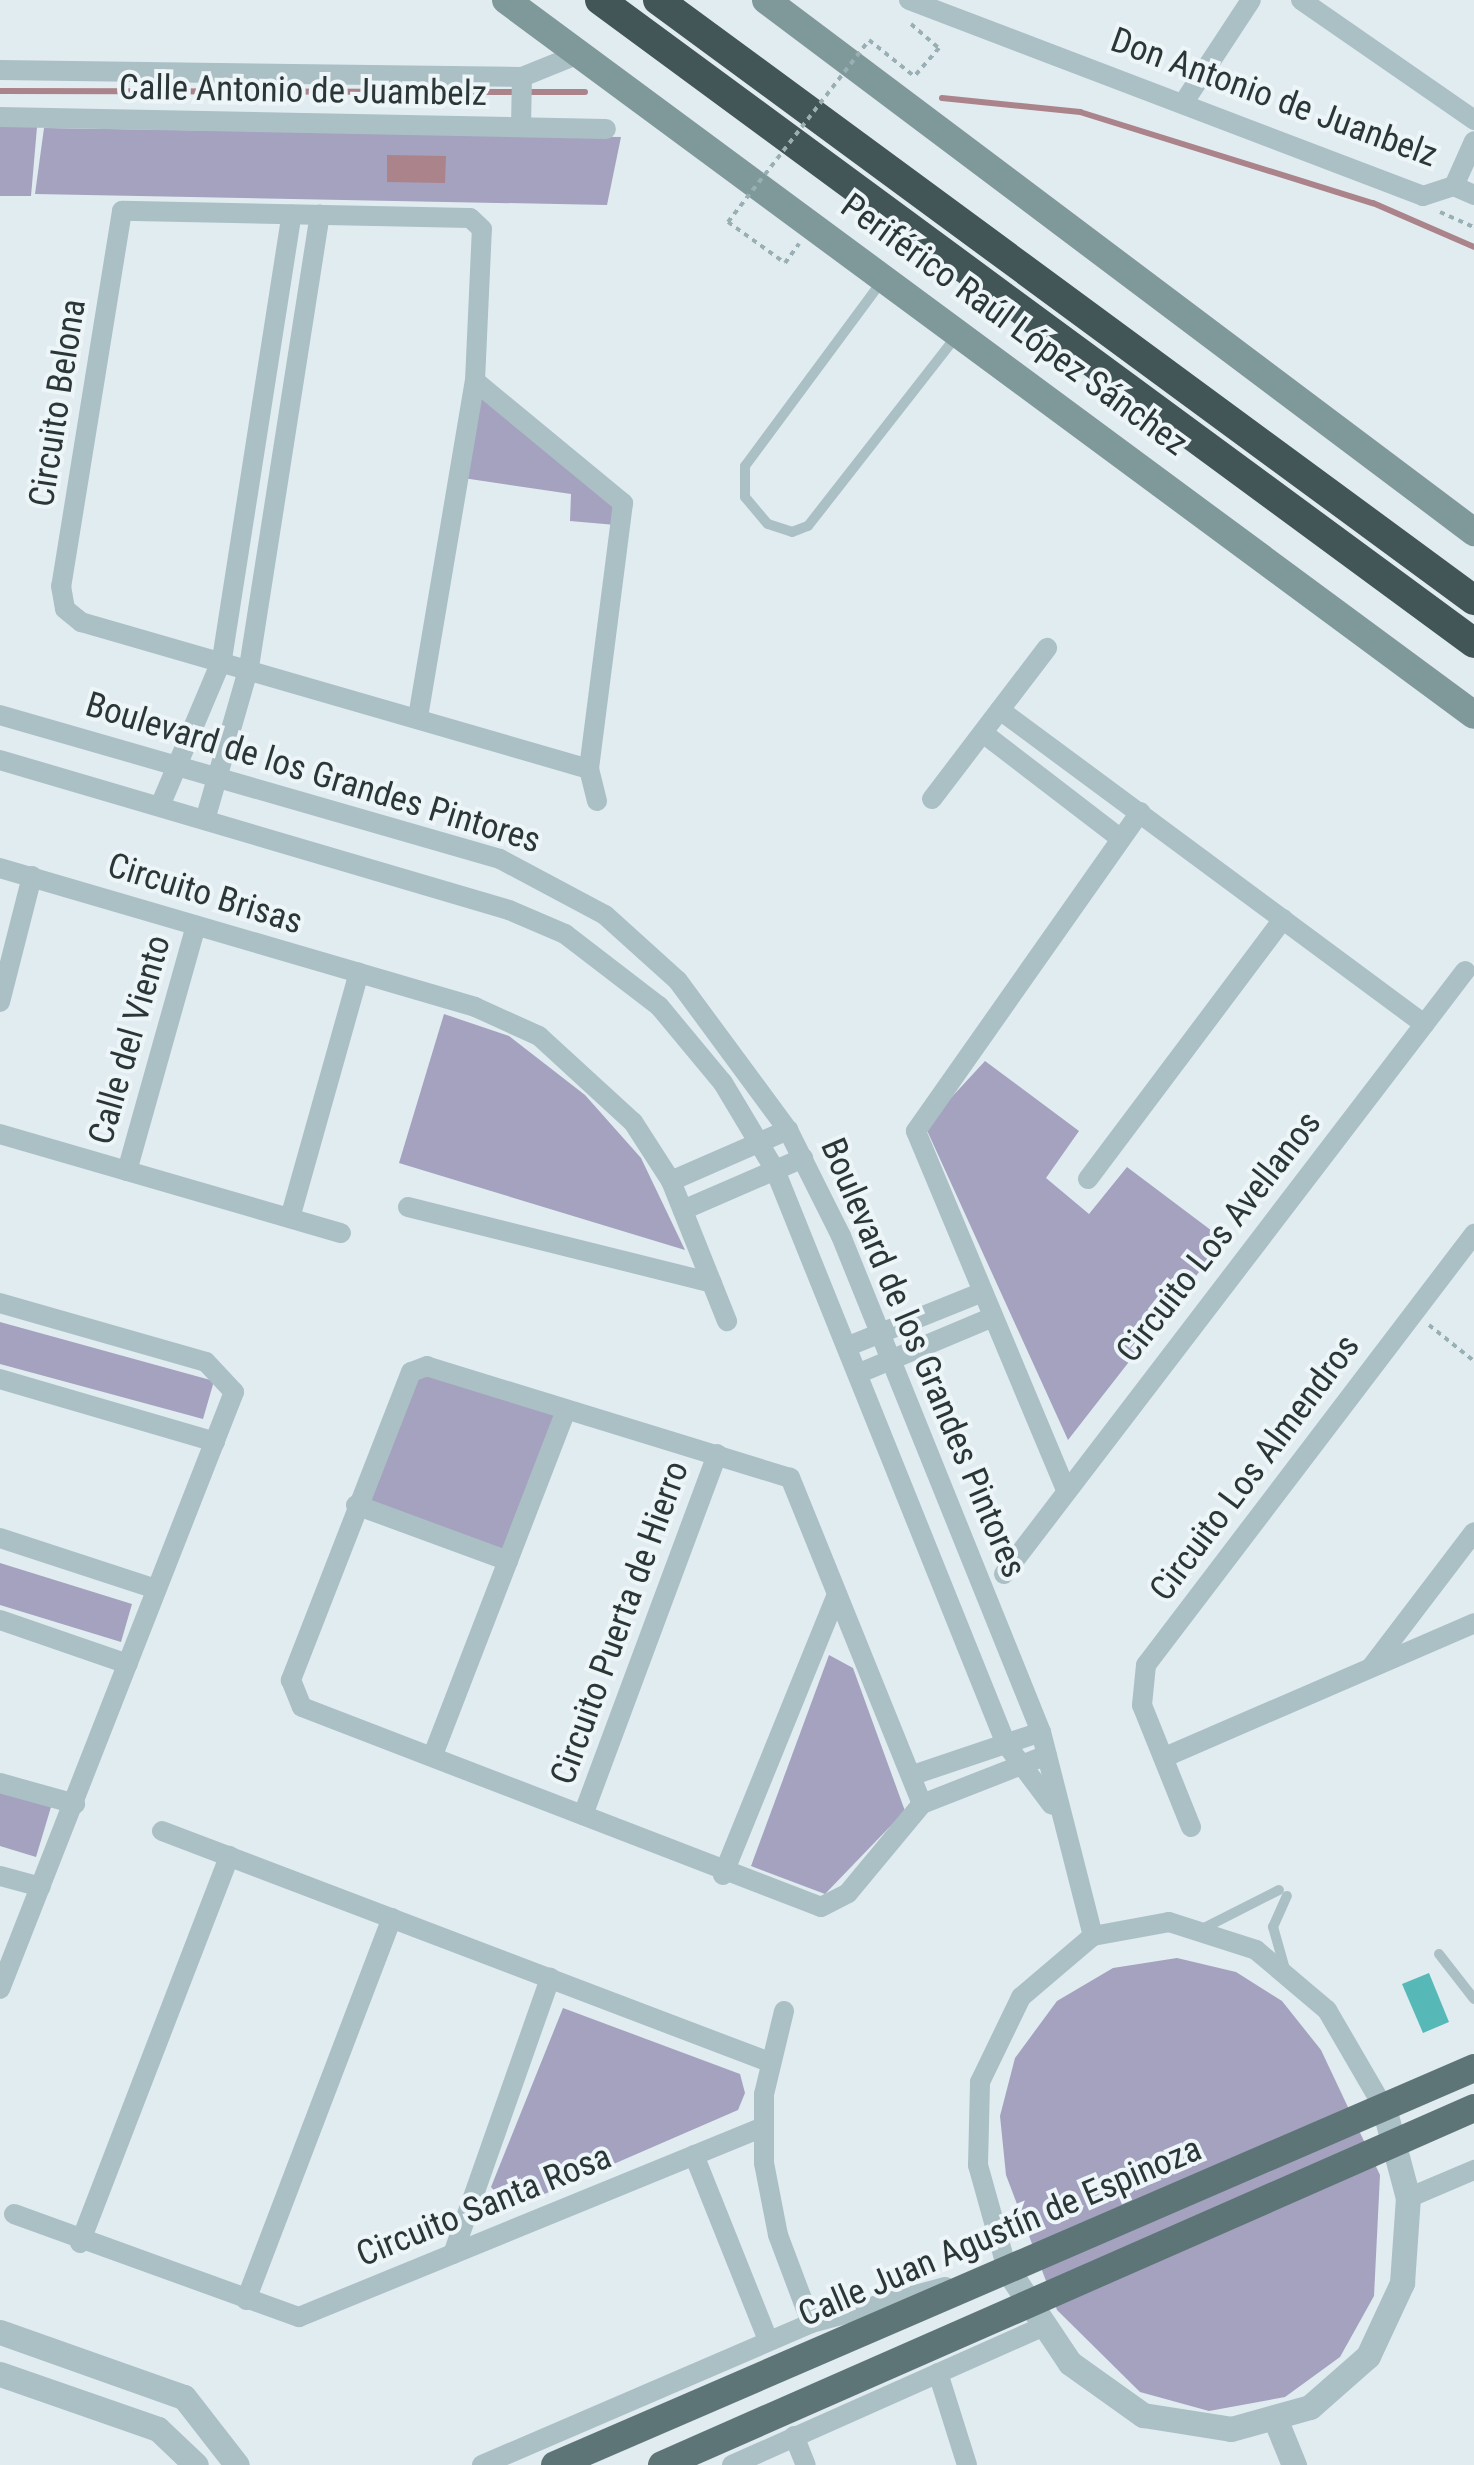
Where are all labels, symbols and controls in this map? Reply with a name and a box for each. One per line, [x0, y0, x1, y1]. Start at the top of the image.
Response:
street label: Don Antonio de Juanbelz [1105, 19, 1443, 177]
street label: Calle Antonio de Juambelz [119, 67, 487, 115]
street label: Periférico Raúl López Sánchez [833, 185, 1195, 465]
street label: Circuito Belona [21, 296, 95, 510]
street label: Boulevard de los Grandes Pintores [81, 684, 545, 862]
street label: Circuito Brisas [103, 844, 307, 944]
street label: Calle del Viento [80, 931, 180, 1149]
street label: Circuito Los Avellanos [1108, 1103, 1330, 1371]
street label: Boulevard de los Grandes Pintores [811, 1132, 1035, 1584]
street label: Circuito Los Almendros [1141, 1327, 1369, 1609]
street label: Circuito Puerta de Hierro [542, 1456, 698, 1790]
street label: Calle Juan Agustín de Espinoza [792, 2128, 1208, 2336]
street label: Circuito Santa Rosa [351, 2136, 617, 2276]

